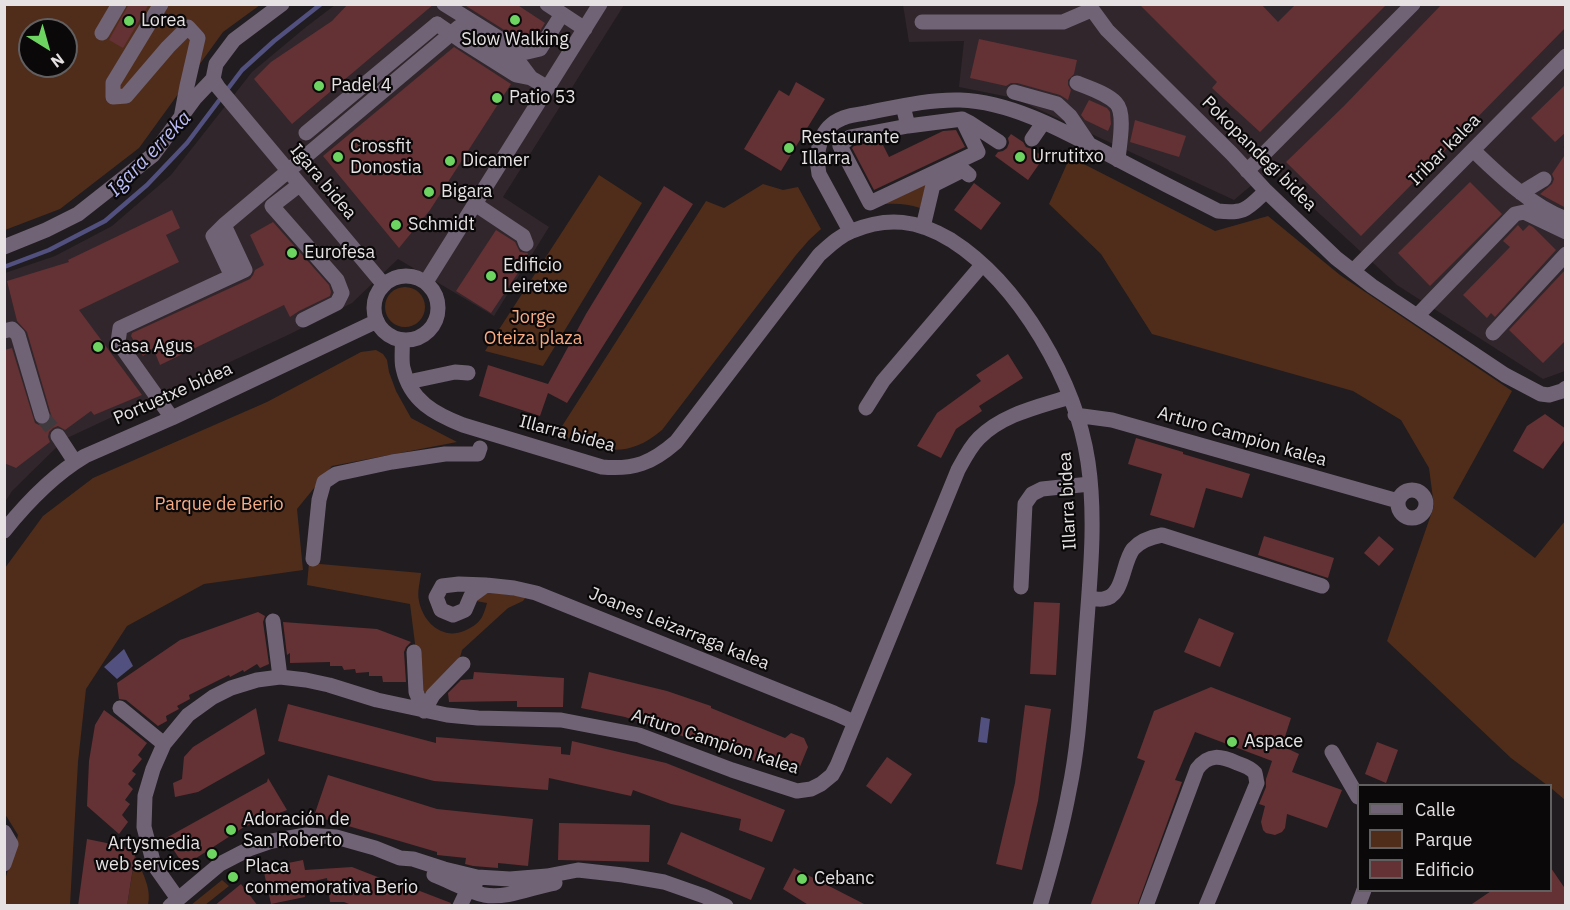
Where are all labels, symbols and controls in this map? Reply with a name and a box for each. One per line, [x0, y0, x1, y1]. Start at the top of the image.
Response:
place label: Lorea [141, 10, 186, 32]
marker: Slow Walking [508, 13, 522, 27]
marker: Lorea [122, 14, 136, 28]
north arrow [18, 18, 78, 78]
place label: Slow Walking [461, 29, 569, 51]
text: N [47, 49, 68, 72]
place label: Padel 4 [331, 75, 392, 97]
marker: Padel 4 [312, 79, 326, 93]
place label: Patio 53 [509, 87, 576, 109]
marker: Patio 53 [490, 91, 504, 105]
street label: Pokopandegi bidea [1197, 92, 1321, 216]
water label: Igara erreka [103, 106, 197, 202]
street label: Iribar kalea [1405, 110, 1485, 190]
place label: Restaurante Illarra [801, 127, 899, 170]
place label: Crossfit Donostia [350, 136, 422, 178]
street label: Igara bidea [285, 140, 361, 224]
marker: Restaurante Illarra [782, 141, 796, 155]
place label: Urrutitxo [1032, 146, 1104, 168]
marker: Crossfit Donostia [331, 150, 345, 164]
place label: Dicamer [462, 150, 529, 172]
marker: Urrutitxo [1013, 150, 1027, 164]
marker: Dicamer [443, 154, 457, 168]
place label: Bigara [441, 181, 492, 203]
marker: Bigara [422, 185, 436, 199]
place label: Schmidt [408, 214, 475, 236]
marker: Schmidt [389, 218, 403, 232]
place label: Eurofesa [304, 242, 375, 264]
marker: Eurofesa [285, 246, 299, 260]
place label: Edificio Leiretxe [503, 255, 568, 298]
marker: Edificio Leiretxe [484, 269, 498, 283]
park label: Jorge Oteiza plaza [484, 307, 582, 350]
place label: Casa Agus [110, 336, 193, 358]
marker: Casa Agus [91, 340, 105, 354]
street label: Portuetxe bidea [110, 358, 236, 430]
street label: Arturo Campion kalea [1155, 403, 1329, 471]
street label: Illarra bidea [517, 411, 617, 457]
street label: Illarra bidea [1055, 451, 1081, 551]
park label: Parque de Berio [154, 494, 284, 516]
street label: Joanes Leizarraga kalea [586, 583, 772, 675]
street label: Arturo Campion kalea [628, 705, 802, 779]
place label: Aspace [1244, 731, 1303, 753]
marker: Aspace [1225, 735, 1239, 749]
legend [1357, 784, 1552, 892]
text: Calle [1415, 798, 1455, 821]
place label: Adoración de San Roberto [243, 809, 350, 852]
marker: Adoración de San Roberto [224, 823, 238, 837]
text: Parque [1415, 828, 1472, 851]
place label: Artysmedia web services [95, 833, 200, 876]
marker: Artysmedia web services [205, 847, 219, 861]
place label: Placa conmemorativa Berio [245, 856, 418, 898]
text: Edificio [1415, 858, 1474, 881]
place label: Cebanc [814, 868, 874, 890]
marker: Placa conmemorativa Berio [226, 870, 240, 884]
marker: Cebanc [795, 872, 809, 886]

